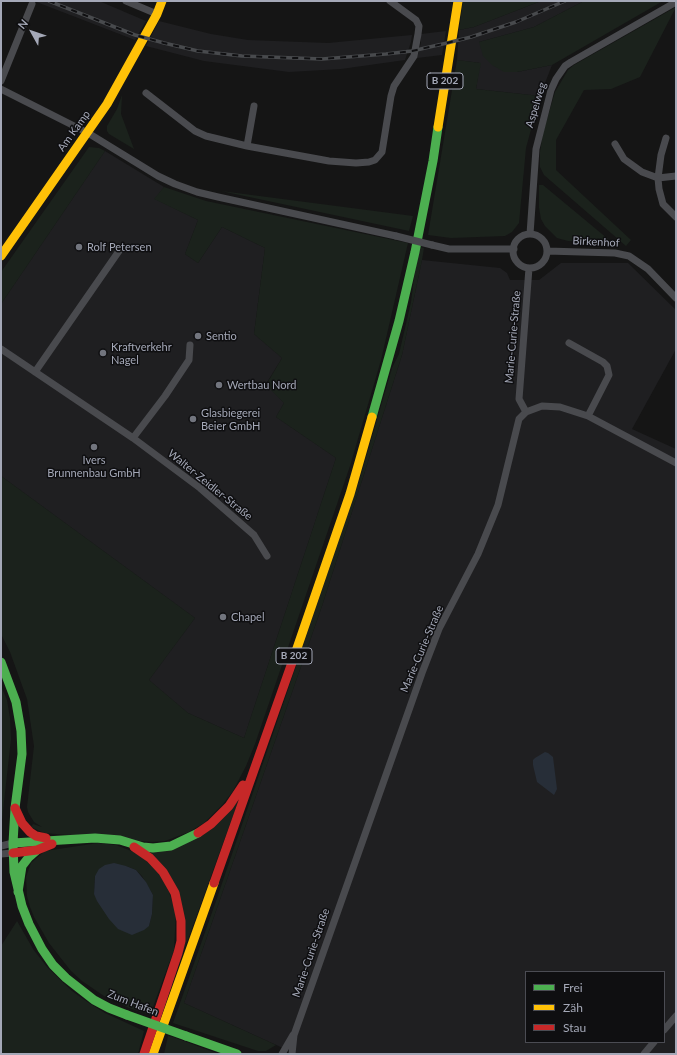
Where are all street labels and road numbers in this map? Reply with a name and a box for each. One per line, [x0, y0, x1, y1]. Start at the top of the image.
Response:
road number: B 202 [427, 73, 463, 89]
street label: Aspelweg [523, 81, 549, 129]
street label: Am Kamp [55, 108, 93, 154]
street label: Birkenhof [572, 234, 620, 250]
street label: Marie-Curie-Straße [502, 290, 524, 384]
street label: Walter-Zeidler-Straße [165, 447, 255, 523]
street label: Marie-Curie-Straße [398, 604, 446, 694]
road number: B 202 [276, 648, 312, 664]
street label: Marie-Curie-Straße [290, 907, 332, 999]
street label: Zum Hafen [106, 987, 160, 1019]

